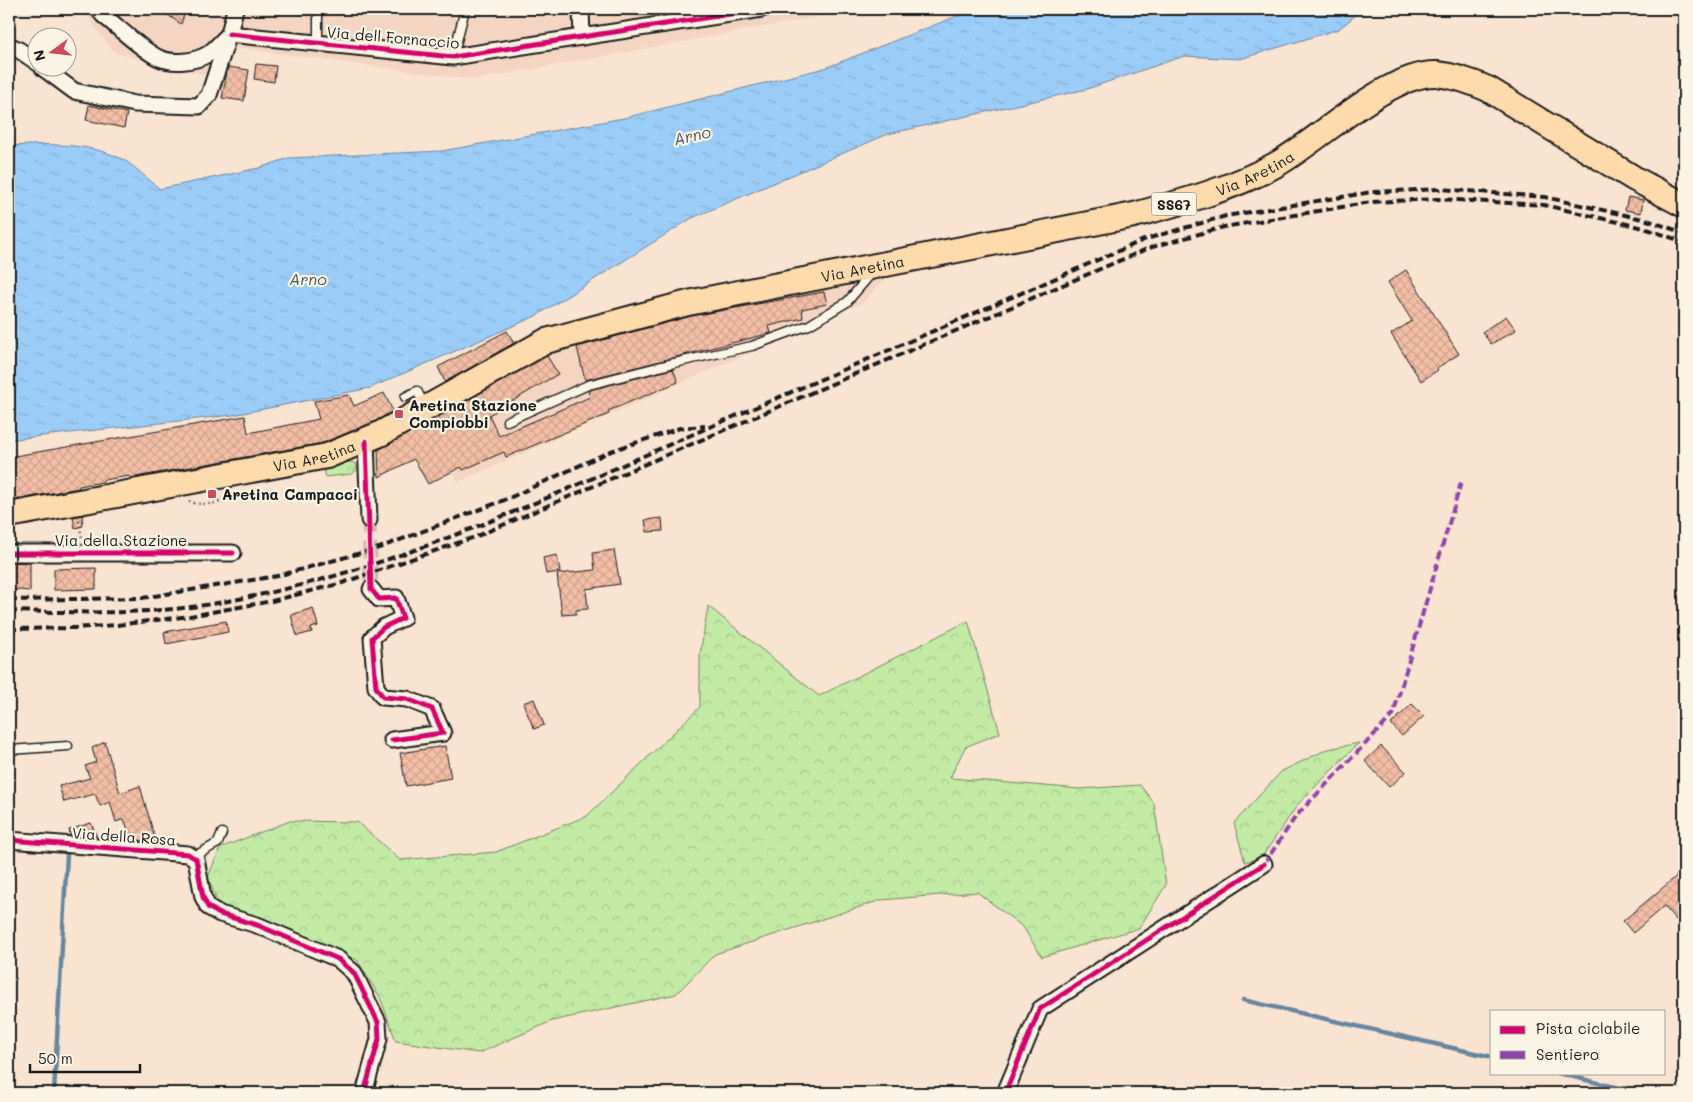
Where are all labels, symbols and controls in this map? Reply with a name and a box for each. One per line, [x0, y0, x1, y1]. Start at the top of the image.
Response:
street label: Via dell Fornaccio [326, 21, 460, 53]
north arrow [28, 28, 78, 78]
text: N [28, 48, 50, 63]
water label: Arno [671, 120, 713, 149]
street label: Via Aretina [1213, 146, 1298, 200]
road number: SS67 [1152, 192, 1196, 215]
street label: Via Aretina [819, 251, 906, 287]
water label: Arno [289, 268, 327, 289]
place label: Aretina Stazione Compiobbi [409, 395, 537, 432]
marker: Aretina Stazione Compiobbi [393, 408, 405, 420]
street label: Via Aretina [271, 435, 358, 476]
place label: Aretina Campacci [222, 484, 358, 504]
marker: Aretina Campacci [206, 488, 218, 500]
street label: Via della Stazione [55, 530, 187, 550]
street label: Via della Rosa [71, 822, 177, 850]
legend [1490, 1010, 1666, 1074]
text: Pista ciclabile [1536, 1018, 1640, 1038]
scale bar [30, 1042, 140, 1074]
text: Sentiero [1536, 1044, 1599, 1064]
text: 50 m [38, 1048, 73, 1068]

